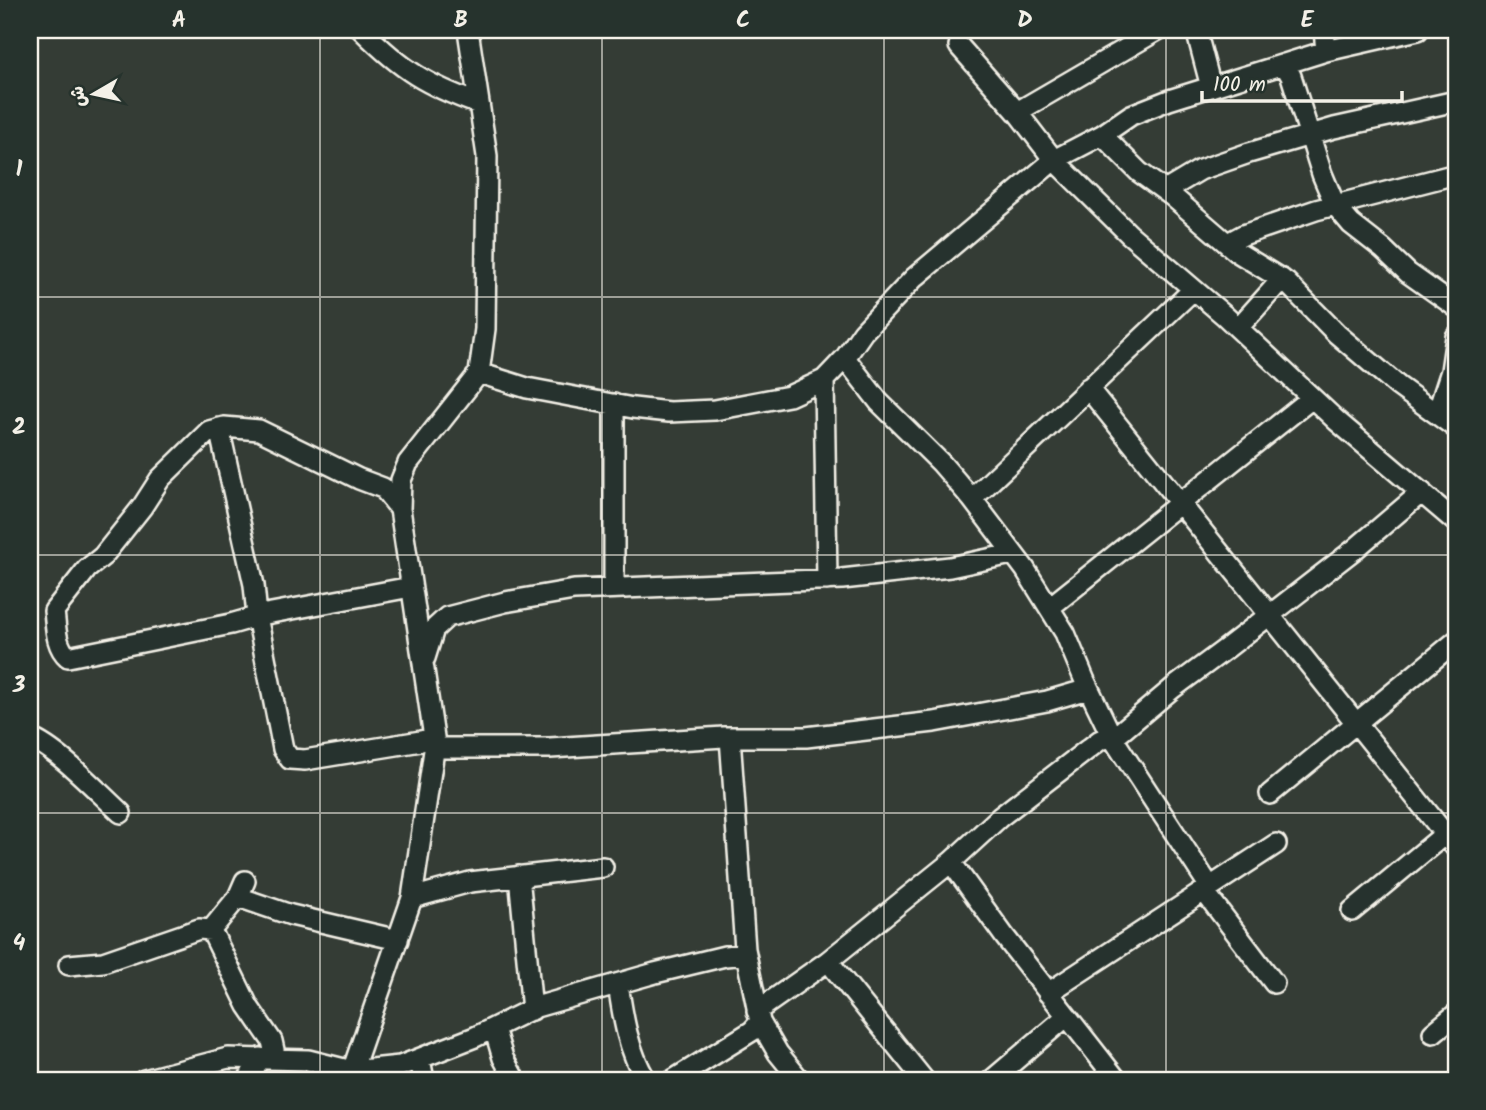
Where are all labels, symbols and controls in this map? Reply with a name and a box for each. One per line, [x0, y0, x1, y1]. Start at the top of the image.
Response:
text: A [172, 3, 186, 39]
text: B [454, 3, 468, 39]
text: C [736, 3, 750, 39]
text: D [1017, 3, 1033, 39]
text: E [1301, 3, 1315, 39]
north arrow [60, 60, 130, 130]
scale bar [1202, 60, 1402, 104]
text: 100 m [1213, 69, 1266, 102]
text: ش [63, 84, 96, 109]
text: 1 [16, 152, 23, 188]
text: 2 [12, 410, 26, 446]
text: 3 [12, 668, 26, 704]
text: 4 [13, 926, 26, 962]

